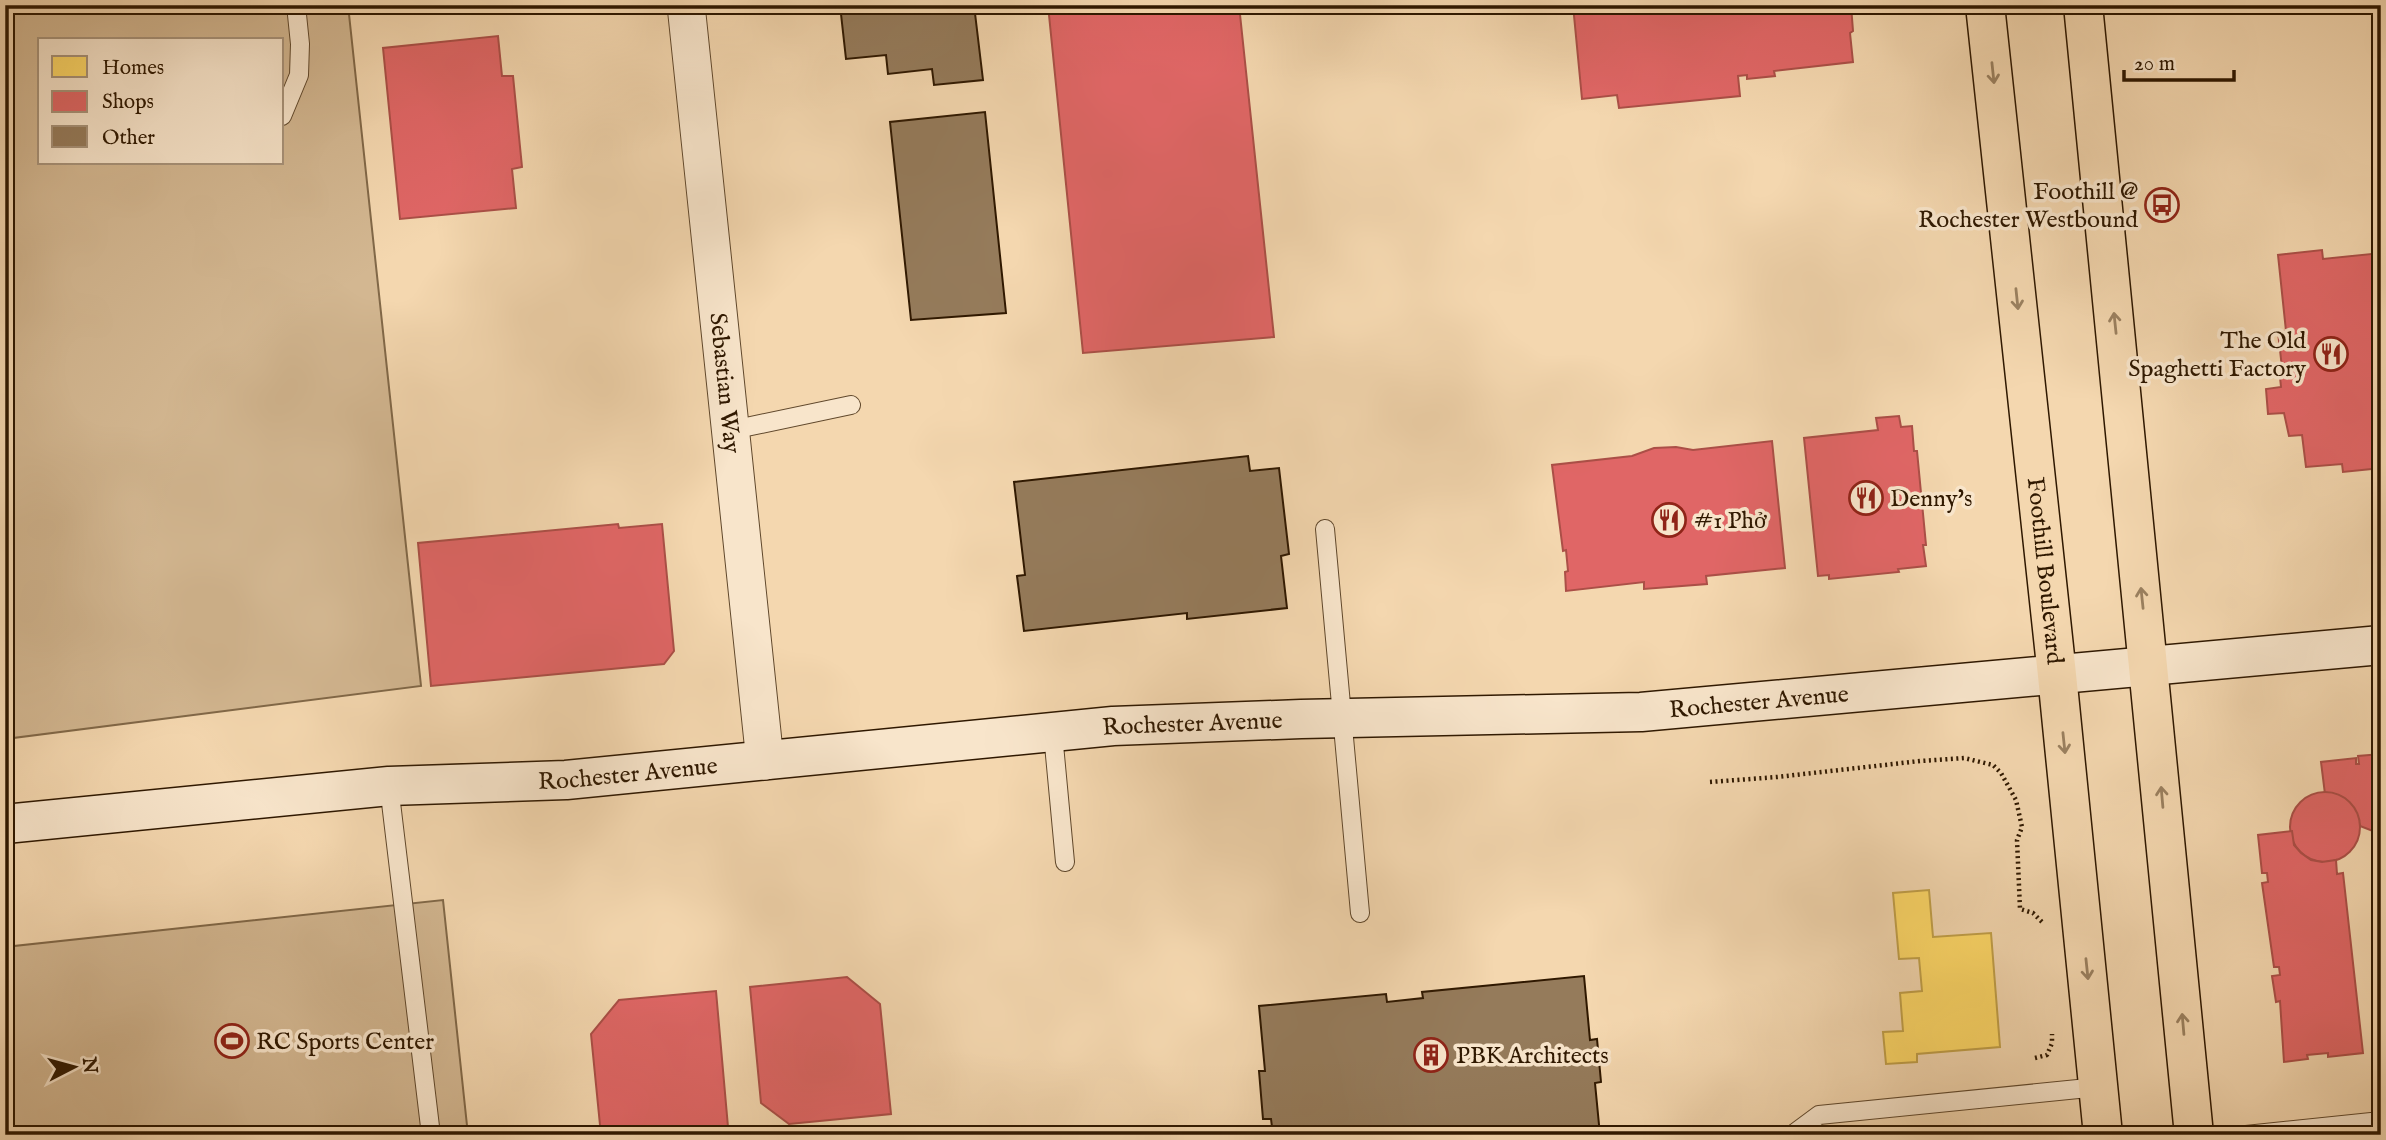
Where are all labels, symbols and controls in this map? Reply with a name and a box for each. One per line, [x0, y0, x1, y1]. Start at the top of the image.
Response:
legend [38, 38, 284, 164]
scale bar [2124, 38, 2234, 82]
text: 20 m [2134, 51, 2175, 78]
text: Homes [102, 55, 164, 82]
one-way arrow [1986, 61, 1999, 84]
text: Shops [102, 89, 154, 116]
text: Other [102, 125, 155, 152]
place label: Foothill @ Rochester Westbound [1918, 177, 2138, 236]
bus stop icon: Foothill @ Rochester Westbound [2143, 186, 2181, 224]
one-way arrow [2011, 287, 2024, 310]
street label: Sebastian Way [701, 311, 747, 455]
one-way arrow [2108, 312, 2121, 335]
place label: The Old Spaghetti Factory [2128, 326, 2306, 385]
restaurant icon: The Old Spaghetti Factory [2312, 335, 2350, 373]
street label: Foothill Boulevard [2019, 476, 2070, 666]
restaurant icon: Denny's [1847, 479, 1885, 517]
place label: Denny's [1890, 484, 1972, 515]
restaurant icon: #1 Phở [1650, 501, 1688, 539]
place label: #1 Phở [1694, 506, 1767, 537]
one-way arrow [2136, 587, 2149, 610]
street label: Rochester Avenue [1668, 679, 1850, 726]
street label: Rochester Avenue [1101, 706, 1283, 744]
one-way arrow [2058, 731, 2071, 753]
street label: Rochester Avenue [537, 751, 719, 798]
one-way arrow [2155, 787, 2168, 809]
one-way arrow [2080, 957, 2093, 980]
one-way arrow [2176, 1013, 2189, 1036]
sports icon: RC Sports Center [213, 1022, 251, 1060]
place label: RC Sports Center [256, 1027, 434, 1058]
north arrow [38, 1032, 108, 1102]
building icon: PBK Architects [1412, 1036, 1450, 1074]
place label: PBK Architects [1456, 1041, 1609, 1072]
text: N [76, 1055, 102, 1075]

